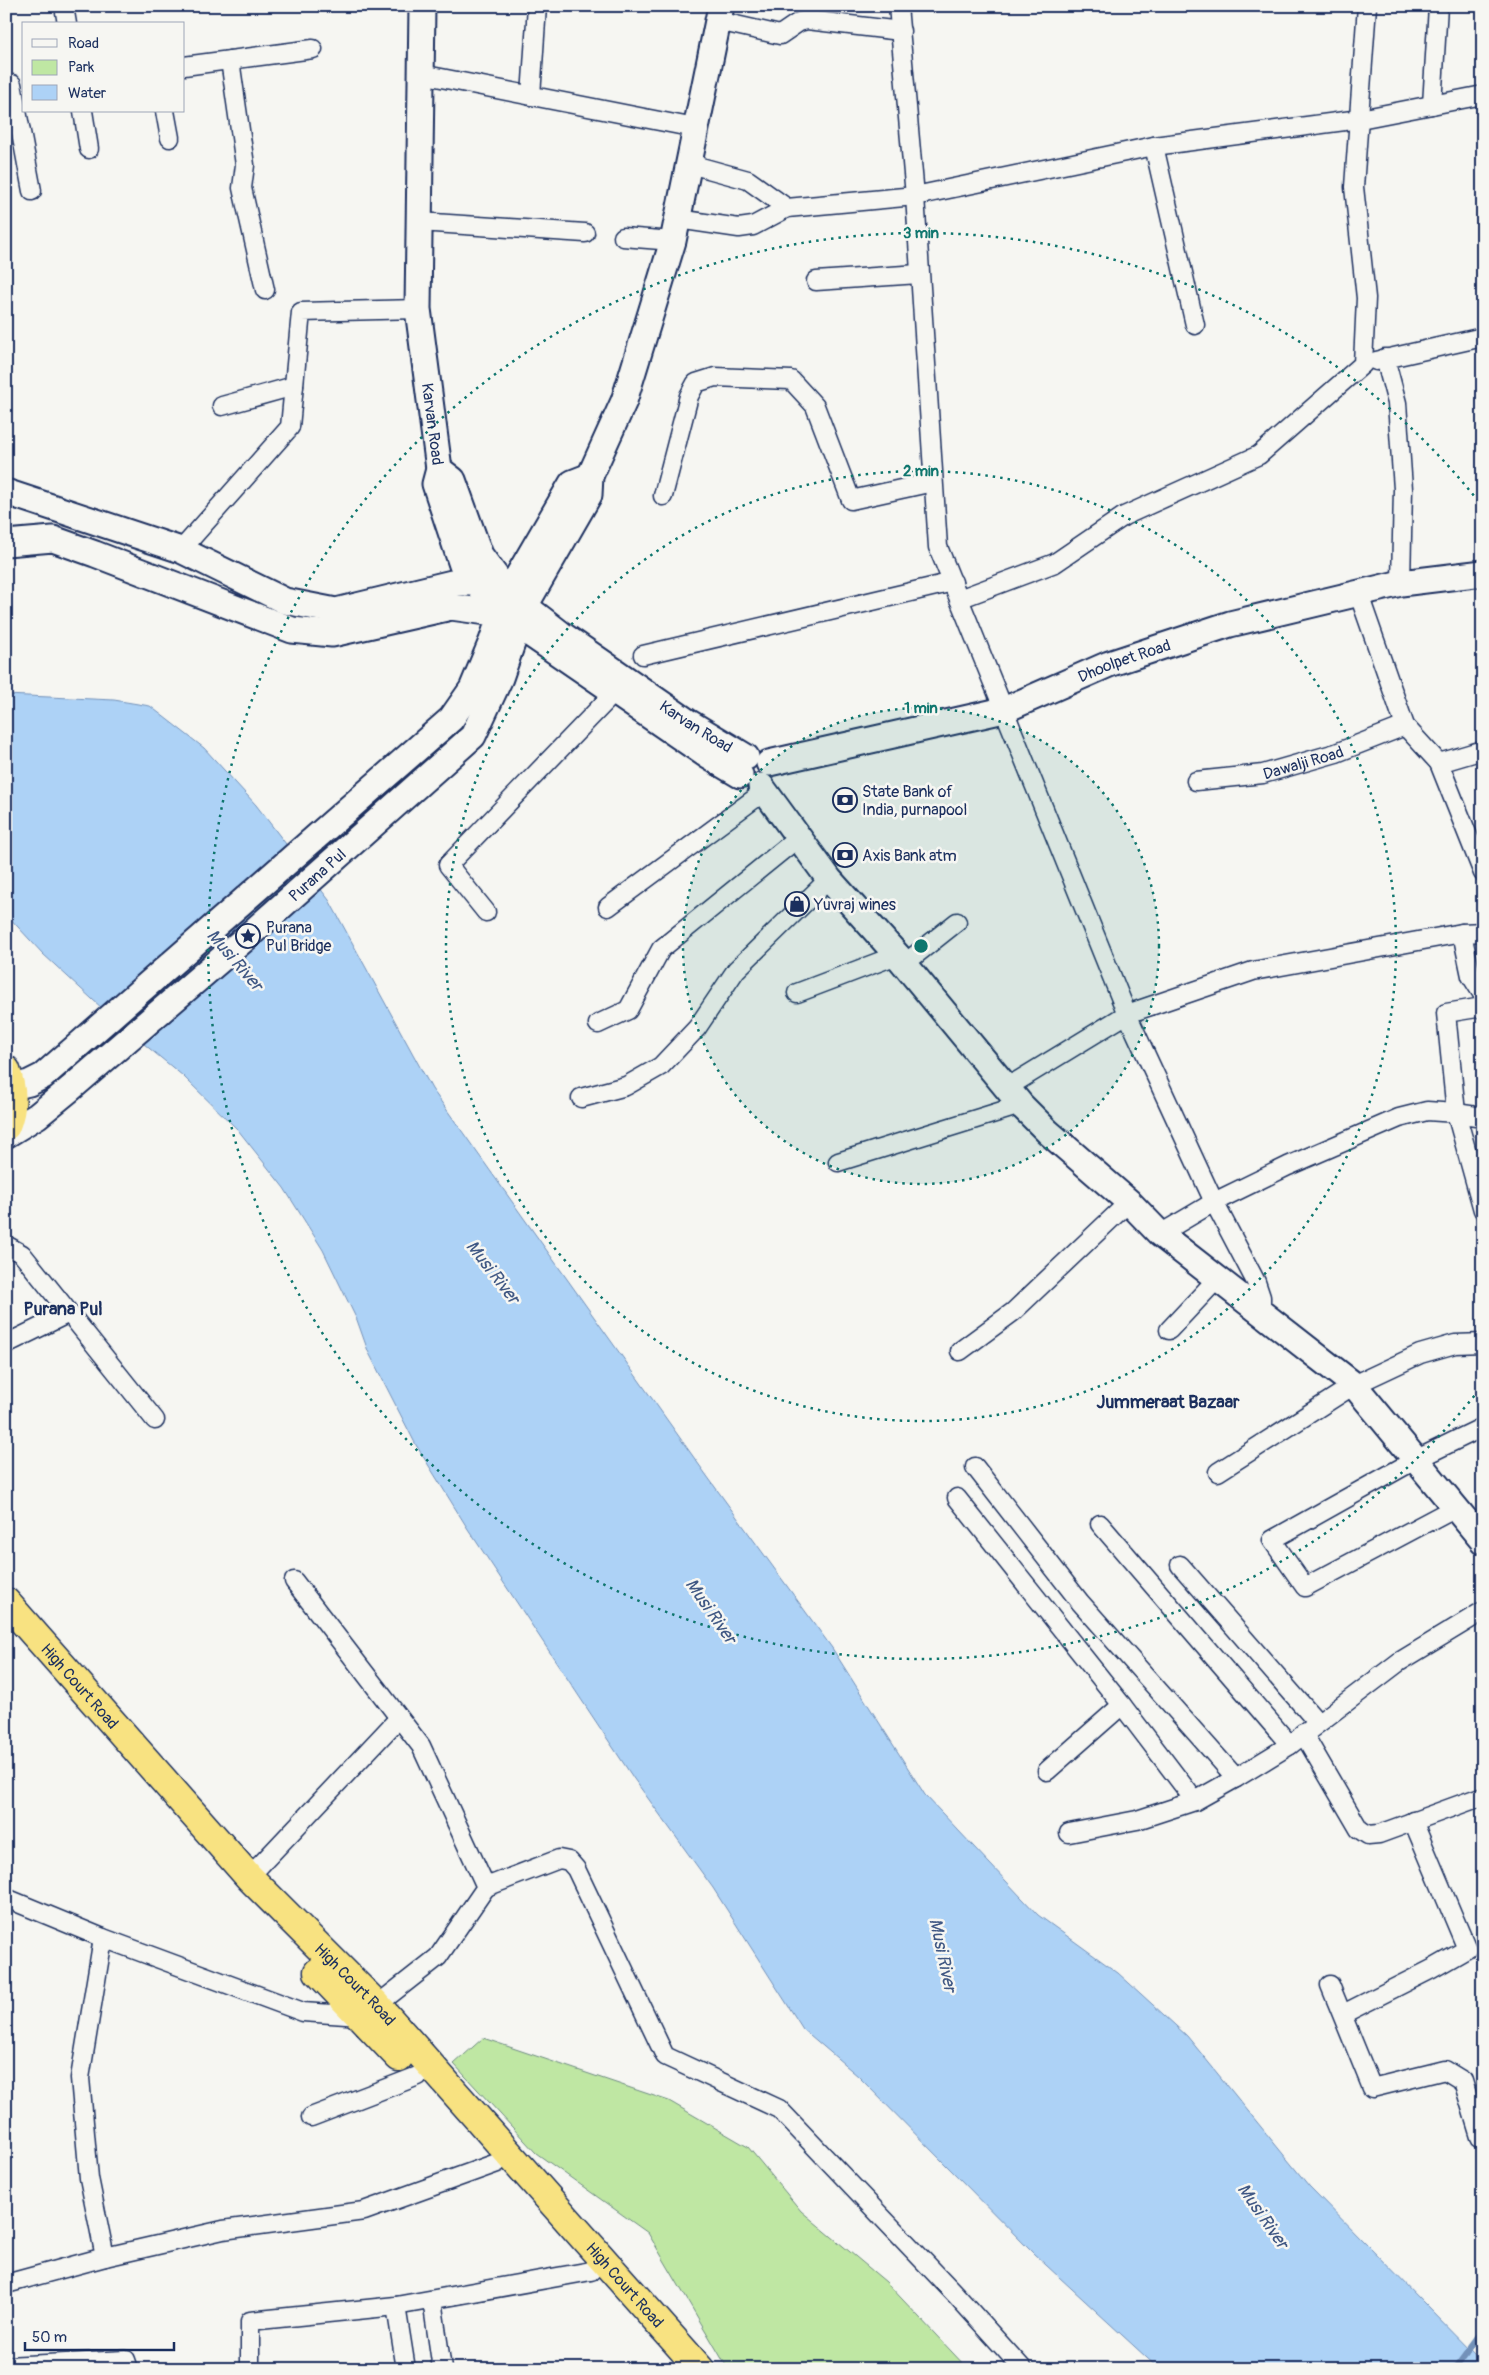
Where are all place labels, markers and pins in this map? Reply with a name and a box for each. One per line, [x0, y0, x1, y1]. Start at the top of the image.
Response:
place label: State Bank of India, purnapool [862, 782, 967, 820]
bank icon: State Bank of India, purnapool [832, 787, 858, 813]
bank icon: Axis Bank atm [832, 842, 858, 868]
place label: Axis Bank atm [862, 846, 957, 866]
shop icon: Yuvraj wines [784, 891, 810, 917]
place label: Yuvraj wines [813, 895, 896, 915]
place label: Purana Pul Bridge [266, 918, 332, 956]
place icon: Purana Pul Bridge [235, 923, 261, 949]
centre of rings [912, 937, 930, 955]

